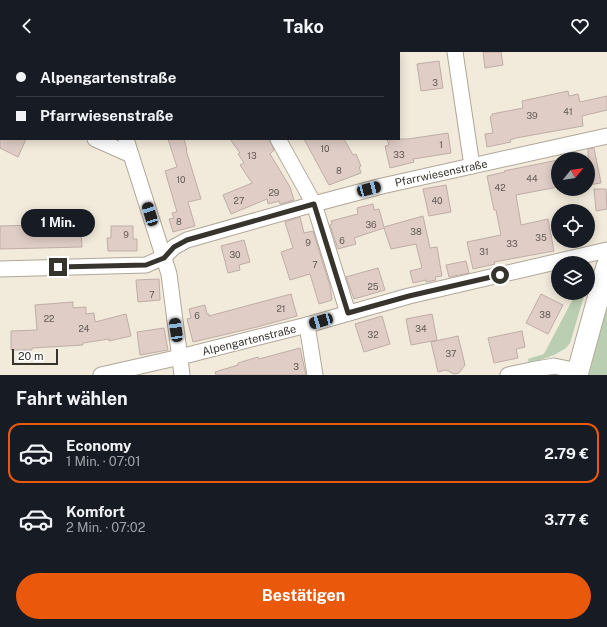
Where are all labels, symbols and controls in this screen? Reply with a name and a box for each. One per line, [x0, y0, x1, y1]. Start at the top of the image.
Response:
icon: back [16, 15, 38, 37]
icon: heart [569, 15, 591, 37]
text: Tako [283, 16, 324, 37]
text: Alpengartenstraße [40, 69, 176, 86]
house number: 3 [432, 77, 438, 88]
house number: 41 [563, 106, 573, 117]
text: Pfarrwiesenstraße [40, 107, 173, 124]
house number: 39 [526, 110, 538, 121]
house number: 1 [439, 139, 443, 150]
house number: 10 [320, 143, 330, 154]
house number: 33 [393, 149, 405, 160]
house number: 13 [247, 150, 257, 161]
north arrow [551, 152, 595, 196]
map controls [551, 152, 595, 300]
street label: Pfarrwiesenstraße [394, 157, 488, 189]
house number: 8 [336, 165, 342, 176]
house number: 44 [526, 173, 538, 184]
house number: 10 [176, 174, 186, 185]
car [356, 180, 382, 198]
house number: 42 [494, 182, 506, 193]
house number: 29 [269, 187, 280, 198]
house number: 27 [234, 195, 244, 206]
house number: 40 [431, 195, 443, 206]
car [141, 201, 159, 227]
button: locate [551, 204, 595, 248]
callout: 1 Min. [21, 209, 95, 237]
text: 1 Min. [40, 215, 76, 230]
house number: 8 [176, 216, 182, 227]
house number: 36 [365, 219, 377, 230]
house number: 38 [410, 226, 422, 237]
house number: 9 [123, 229, 129, 240]
house number: 35 [535, 232, 547, 243]
house number: 6 [339, 235, 345, 246]
house number: 9 [305, 237, 311, 248]
house number: 33 [506, 238, 518, 249]
house number: 31 [479, 246, 489, 257]
house number: 30 [229, 249, 241, 260]
button: layers [551, 256, 595, 300]
route end [49, 258, 67, 276]
house number: 7 [312, 259, 318, 270]
route start [491, 266, 509, 284]
house number: 25 [367, 281, 379, 292]
house number: 7 [149, 289, 155, 300]
house number: 21 [276, 303, 286, 314]
house number: 38 [539, 309, 551, 320]
house number: 6 [194, 310, 200, 321]
car [308, 312, 334, 330]
house number: 22 [44, 313, 54, 324]
car [168, 317, 184, 343]
house number: 24 [78, 323, 90, 334]
street label: Alpengartenstraße [201, 323, 297, 357]
house number: 34 [415, 323, 427, 334]
house number: 32 [367, 329, 379, 340]
scale bar [12, 347, 58, 366]
house number: 37 [446, 348, 456, 359]
text: 20 m [18, 350, 43, 362]
house number: 3 [293, 361, 299, 372]
text: Fahrt wählen [16, 388, 128, 409]
icon: car [18, 435, 54, 471]
text: Economy [66, 437, 131, 454]
text: 2.79 € [544, 445, 589, 462]
text: 1 Min. · 07:01 [66, 454, 141, 469]
icon: car [18, 501, 54, 537]
text: Komfort [66, 503, 125, 520]
text: 3.77 € [544, 511, 589, 528]
text: 2 Min. · 07:02 [66, 520, 145, 535]
button: Bestätigen [16, 573, 591, 619]

